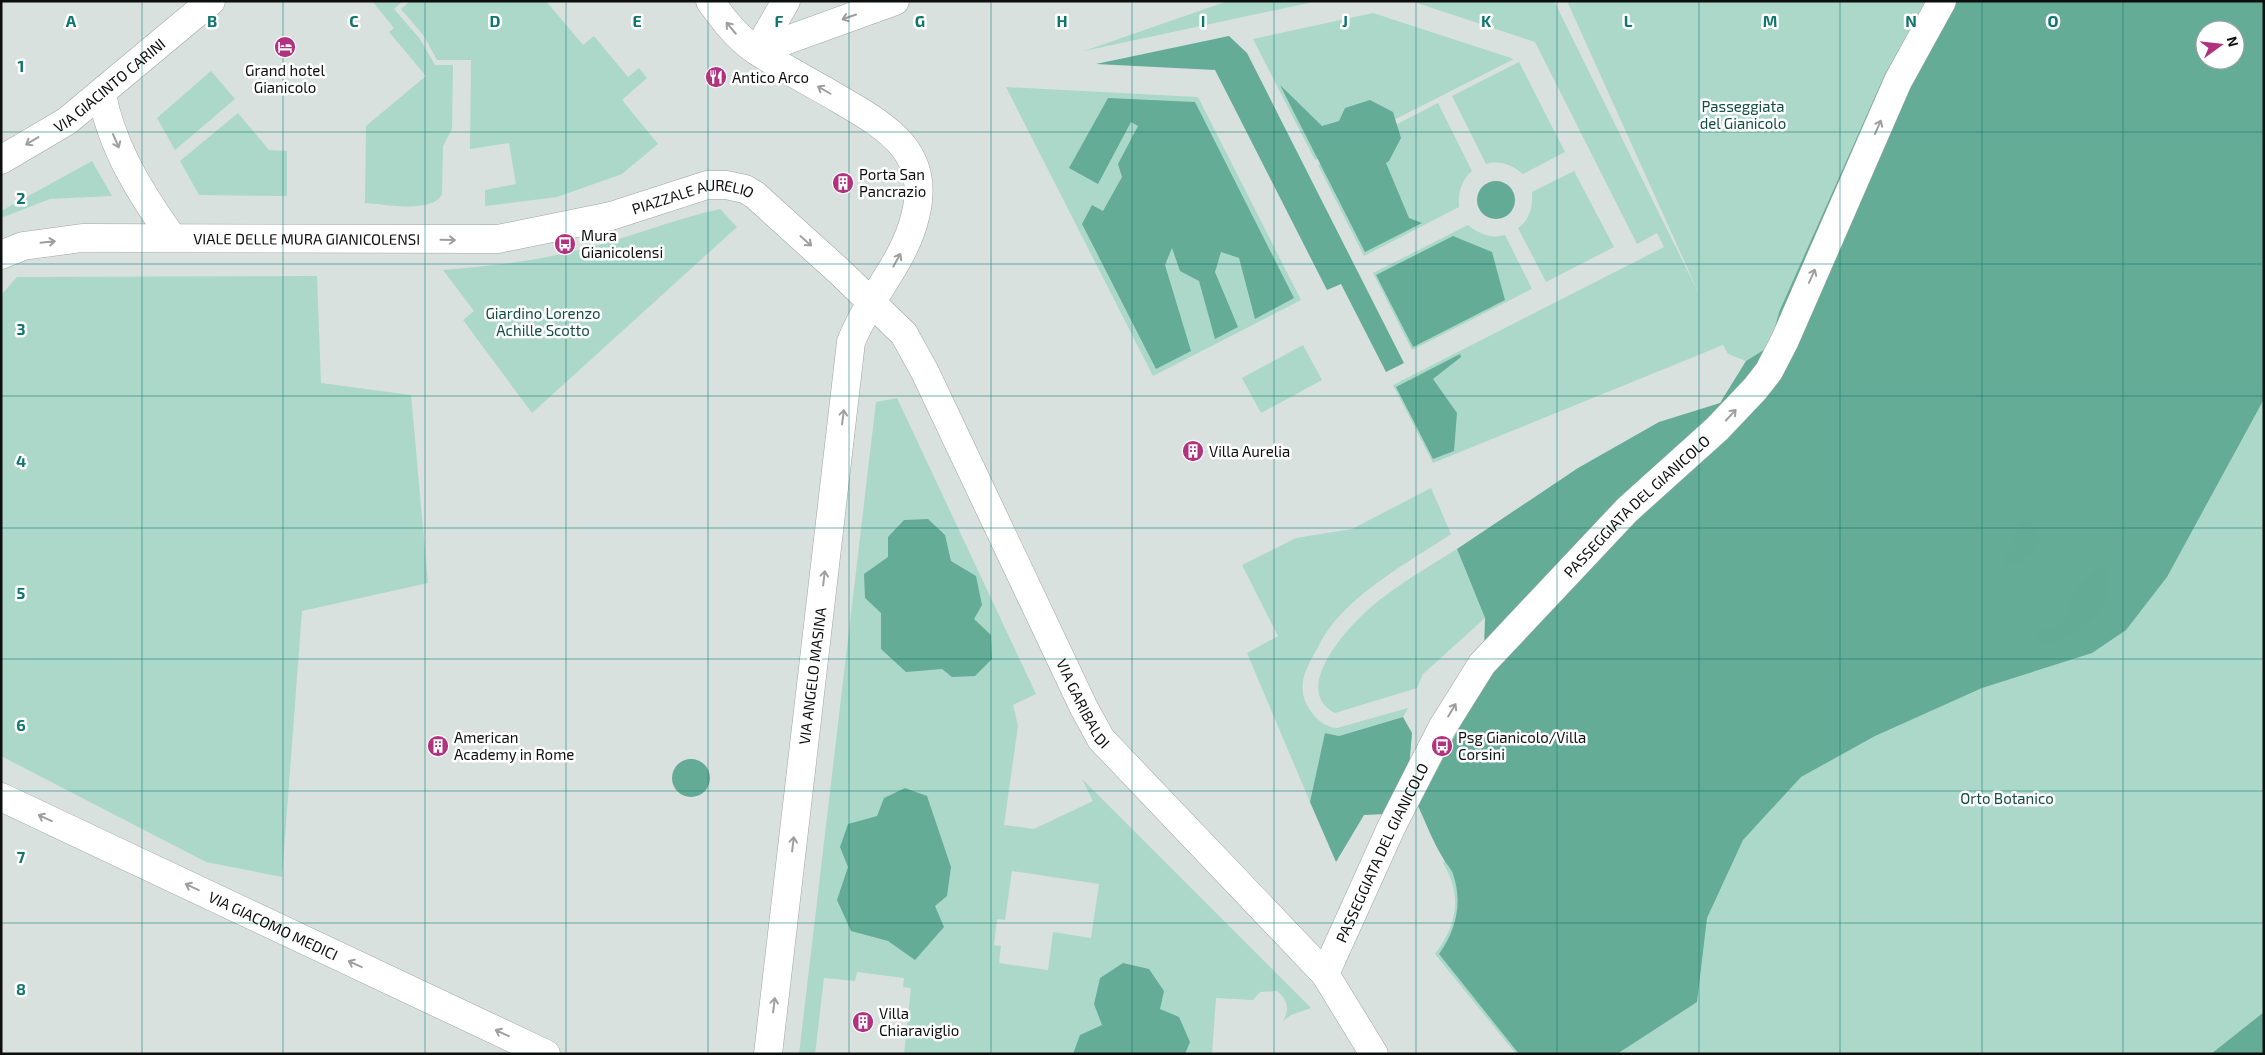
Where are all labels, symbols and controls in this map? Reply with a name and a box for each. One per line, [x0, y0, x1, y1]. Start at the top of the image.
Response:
text: A [66, 11, 77, 30]
text: B [207, 11, 217, 30]
text: C [349, 11, 359, 30]
text: D [490, 11, 501, 30]
text: E [632, 11, 642, 30]
text: F [775, 11, 784, 30]
text: G [915, 11, 925, 30]
text: H [1056, 11, 1068, 30]
text: I [1201, 11, 1205, 30]
text: J [1342, 11, 1348, 30]
text: K [1481, 11, 1492, 30]
text: L [1624, 11, 1633, 30]
text: M [1763, 11, 1777, 30]
text: N [1905, 11, 1917, 30]
text: O [2047, 11, 2059, 30]
one-way arrow [841, 13, 857, 22]
north arrow [2195, 20, 2245, 70]
one-way arrow [726, 22, 737, 35]
street label: VIA GIACINTO CARINI [50, 34, 169, 136]
text: N [2224, 34, 2243, 49]
hotel icon: Grand hotel Gianicolo [273, 35, 297, 59]
text: 1 [18, 56, 24, 75]
place label: Grand hotel Gianicolo [245, 61, 325, 96]
restaurant icon: Antico Arco [704, 65, 728, 89]
place label: Antico Arco [732, 68, 809, 86]
one-way arrow [817, 84, 831, 94]
park label: Passeggiata del Gianicolo [1700, 97, 1786, 132]
one-way arrow [1873, 120, 1883, 135]
one-way arrow [112, 133, 122, 148]
one-way arrow [26, 137, 40, 147]
place label: Porta San Pancrazio [859, 165, 926, 200]
building icon: Porta San Pancrazio [831, 171, 855, 195]
street label: PIAZZALE AURELIO [629, 176, 758, 218]
text: 2 [16, 188, 26, 207]
place label: Mura Gianicolensi [581, 226, 663, 261]
street label: VIALE DELLE MURA GIANICOLENSI [193, 229, 420, 248]
bus stop icon: Mura Gianicolensi [553, 232, 577, 256]
one-way arrow [440, 235, 456, 245]
one-way arrow [799, 235, 812, 247]
one-way arrow [39, 237, 55, 246]
one-way arrow [892, 254, 902, 268]
one-way arrow [1808, 269, 1818, 284]
park label: Giardino Lorenzo Achille Scotto [485, 304, 601, 339]
text: 3 [16, 319, 26, 338]
one-way arrow [1725, 408, 1737, 421]
one-way arrow [838, 409, 848, 425]
street label: PASSEGGIATA DEL GIANICOLO [1560, 431, 1713, 581]
building icon: Villa Aurelia [1181, 439, 1205, 463]
place label: Villa Aurelia [1209, 442, 1290, 460]
text: 4 [16, 451, 26, 470]
one-way arrow [819, 571, 829, 587]
text: 5 [17, 583, 26, 602]
street label: VIA ANGELO MASINA [795, 606, 829, 746]
street label: VIA GARIBALDI [1053, 656, 1114, 752]
one-way arrow [1448, 703, 1458, 717]
text: 6 [16, 715, 26, 734]
place label: American Academy in Rome [454, 728, 574, 763]
place label: Psg Gianicolo/Villa Corsini [1458, 728, 1586, 763]
building icon: American Academy in Rome [426, 734, 450, 758]
bus stop icon: Psg Gianicolo/Villa Corsini [1430, 734, 1454, 758]
street label: PASSEGGIATA DEL GIANICOLO [1332, 760, 1432, 945]
park label: Orto Botanico [1960, 789, 2054, 807]
one-way arrow [38, 812, 53, 822]
one-way arrow [788, 836, 798, 852]
text: 7 [17, 847, 26, 866]
one-way arrow [185, 882, 200, 891]
street label: VIA GIACOMO MEDICI [206, 887, 341, 964]
one-way arrow [348, 958, 363, 968]
text: 8 [16, 979, 26, 998]
one-way arrow [769, 998, 779, 1014]
place label: Villa Chiaraviglio [879, 1004, 959, 1039]
building icon: Villa Chiaraviglio [851, 1010, 875, 1034]
one-way arrow [495, 1028, 510, 1037]

